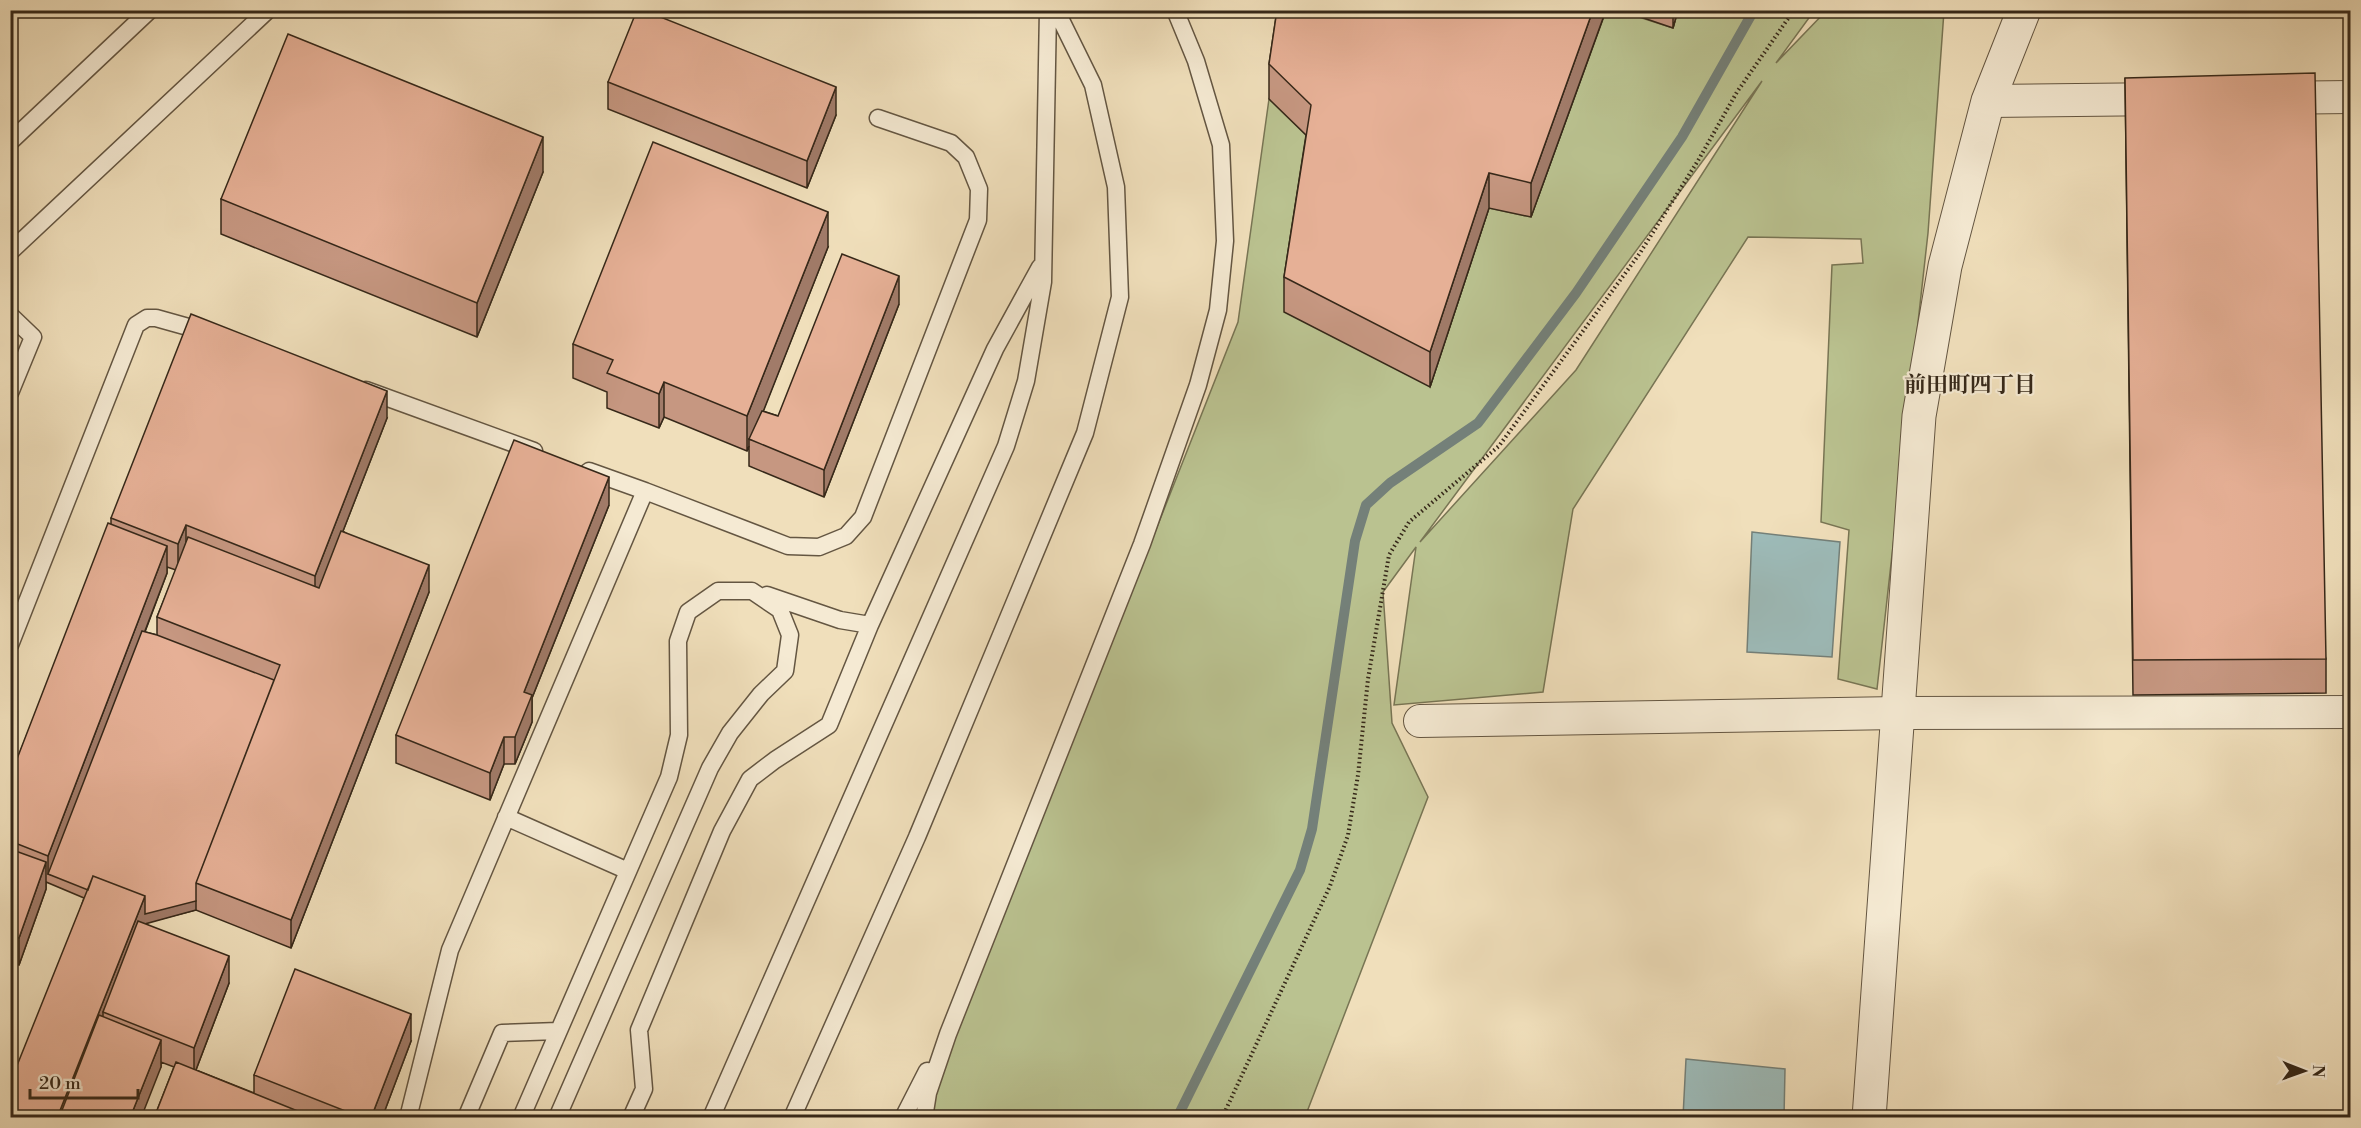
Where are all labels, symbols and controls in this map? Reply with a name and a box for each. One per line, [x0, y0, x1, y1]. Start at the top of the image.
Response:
district label: 前田町四丁目 [1904, 372, 2036, 399]
north arrow [2274, 1041, 2334, 1101]
scale bar [30, 1062, 138, 1100]
text: N [2308, 1065, 2328, 1078]
text: 20 m [39, 1072, 81, 1095]

